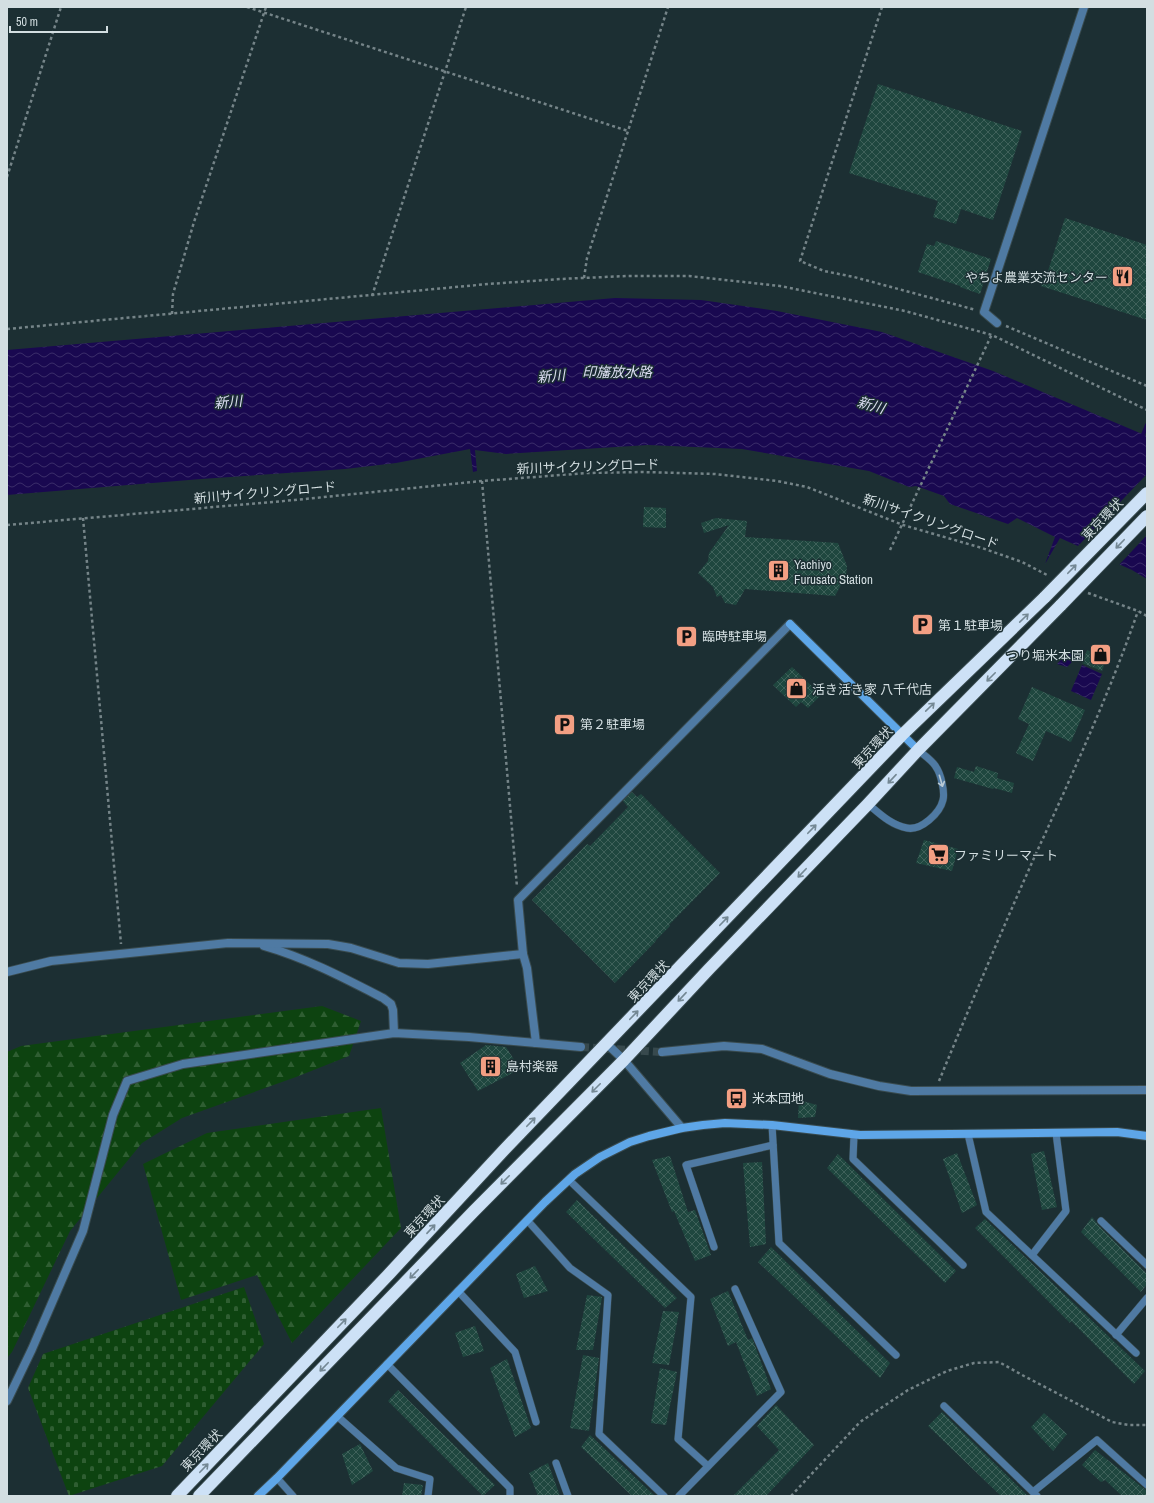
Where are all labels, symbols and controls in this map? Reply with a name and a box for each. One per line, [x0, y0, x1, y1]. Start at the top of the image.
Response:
scale bar [10, 8, 107, 34]
text: 50 m [16, 14, 38, 30]
restaurant icon: やちよ農業交流センター [1110, 264, 1136, 290]
place label: やちよ農業交流センター [965, 269, 1108, 286]
water label: 印旛放水路 [582, 363, 653, 381]
water label: 新川 [536, 366, 568, 386]
water label: 新川 [213, 392, 245, 412]
water label: 新川 [855, 392, 889, 418]
street label: 新川サイクリングロード [516, 456, 660, 477]
street label: 新川サイクリングロード [193, 478, 337, 507]
street label: 新川サイクリングロード [861, 490, 1001, 553]
street label: 東京環状 [1078, 495, 1127, 544]
one-way arrow [1115, 539, 1125, 549]
place label: Yachiyo Furusato Station [794, 556, 873, 588]
building icon: Yachiyo Furusato Station [766, 558, 792, 584]
one-way arrow [1068, 564, 1077, 574]
parking icon: 第１駐車場 [909, 612, 935, 638]
one-way arrow [1018, 614, 1028, 623]
place label: 第１駐車場 [938, 617, 1003, 634]
parking icon: 臨時駐車場 [673, 623, 699, 649]
place label: 臨時駐車場 [702, 628, 767, 645]
shop icon: つり堀米本園 [1087, 642, 1113, 668]
place label: つり堀米本園 [1006, 647, 1084, 664]
one-way arrow [986, 672, 996, 682]
shop icon: 活き活き家 八千代店 [783, 676, 809, 702]
place label: 活き活き家 八千代店 [812, 681, 932, 698]
one-way arrow [924, 703, 935, 712]
parking icon: 第２駐車場 [552, 711, 578, 737]
place label: 第２駐車場 [580, 716, 645, 733]
street label: 東京環状 [848, 723, 896, 772]
one-way arrow [887, 774, 897, 784]
one-way arrow [938, 774, 945, 787]
one-way arrow [807, 824, 817, 834]
supermarket icon: ファミリーマート [926, 842, 952, 868]
place label: ファミリーマート [954, 847, 1058, 864]
one-way arrow [797, 868, 807, 878]
one-way arrow [719, 916, 729, 926]
street label: 東京環状 [624, 957, 673, 1006]
one-way arrow [677, 992, 687, 1002]
one-way arrow [629, 1010, 639, 1020]
building icon: 島村楽器 [477, 1053, 503, 1079]
place label: 島村楽器 [506, 1058, 558, 1075]
one-way arrow [591, 1083, 601, 1093]
bus stop icon: 米本団地 [723, 1085, 749, 1111]
place label: 米本団地 [752, 1090, 804, 1107]
one-way arrow [526, 1117, 536, 1127]
one-way arrow [500, 1175, 510, 1185]
street label: 東京環状 [400, 1192, 448, 1241]
one-way arrow [426, 1224, 436, 1234]
one-way arrow [410, 1268, 419, 1278]
one-way arrow [337, 1318, 347, 1328]
one-way arrow [319, 1362, 328, 1372]
street label: 東京環状 [177, 1426, 226, 1475]
one-way arrow [199, 1463, 208, 1473]

